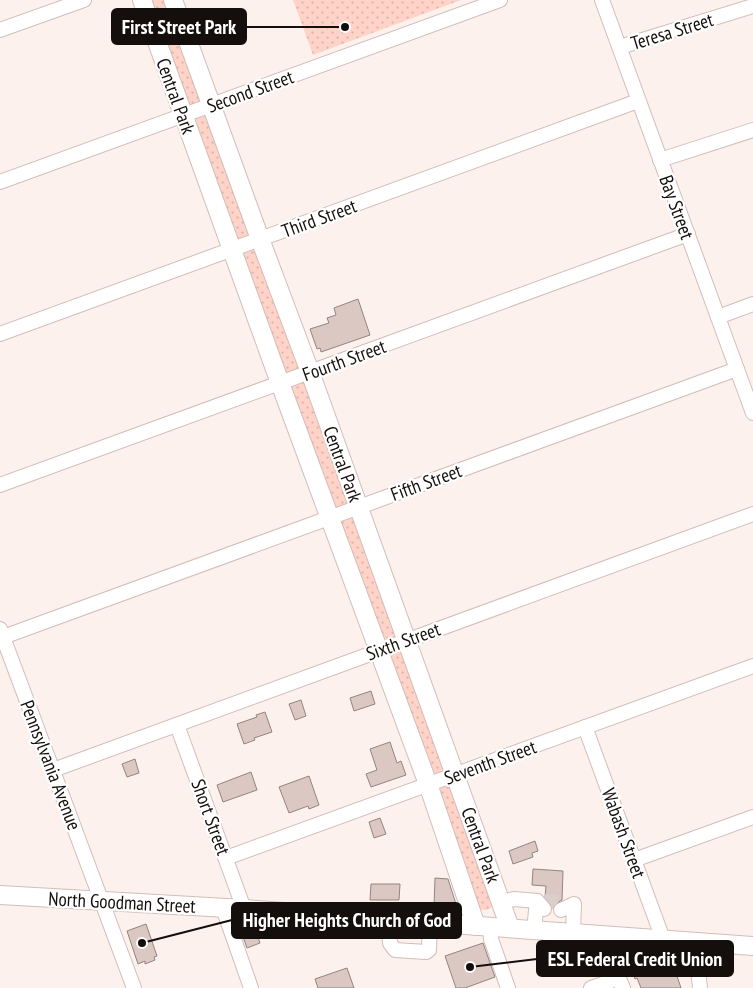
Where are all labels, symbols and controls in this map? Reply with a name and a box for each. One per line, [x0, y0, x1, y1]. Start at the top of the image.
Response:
street label: Teresa Street [628, 7, 717, 55]
callout: First Street Park [112, 9, 246, 44]
text: First Street Park [122, 14, 237, 40]
street label: Central Park [151, 55, 201, 138]
street label: Second Street [203, 64, 297, 118]
street label: Bay Street [654, 172, 700, 243]
street label: Third Street [278, 193, 360, 243]
street label: Fourth Street [299, 334, 390, 386]
street label: Central Park [318, 423, 368, 506]
street label: Fifth Street [387, 458, 465, 506]
street label: Sixth Street [363, 616, 444, 665]
street label: Pennsylvania Avenue [15, 697, 87, 833]
street label: Seventh Street [441, 734, 540, 790]
street label: Short Street [186, 776, 236, 859]
street label: Wabash Street [597, 785, 652, 882]
street label: Central Park [456, 804, 506, 887]
street label: North Goodman Street [48, 886, 197, 918]
callout: Higher Heights Church of God [232, 903, 461, 938]
text: Higher Heights Church of God [243, 907, 451, 933]
callout: ESL Federal Credit Union [537, 941, 733, 976]
text: ESL Federal Credit Union [548, 946, 722, 972]

